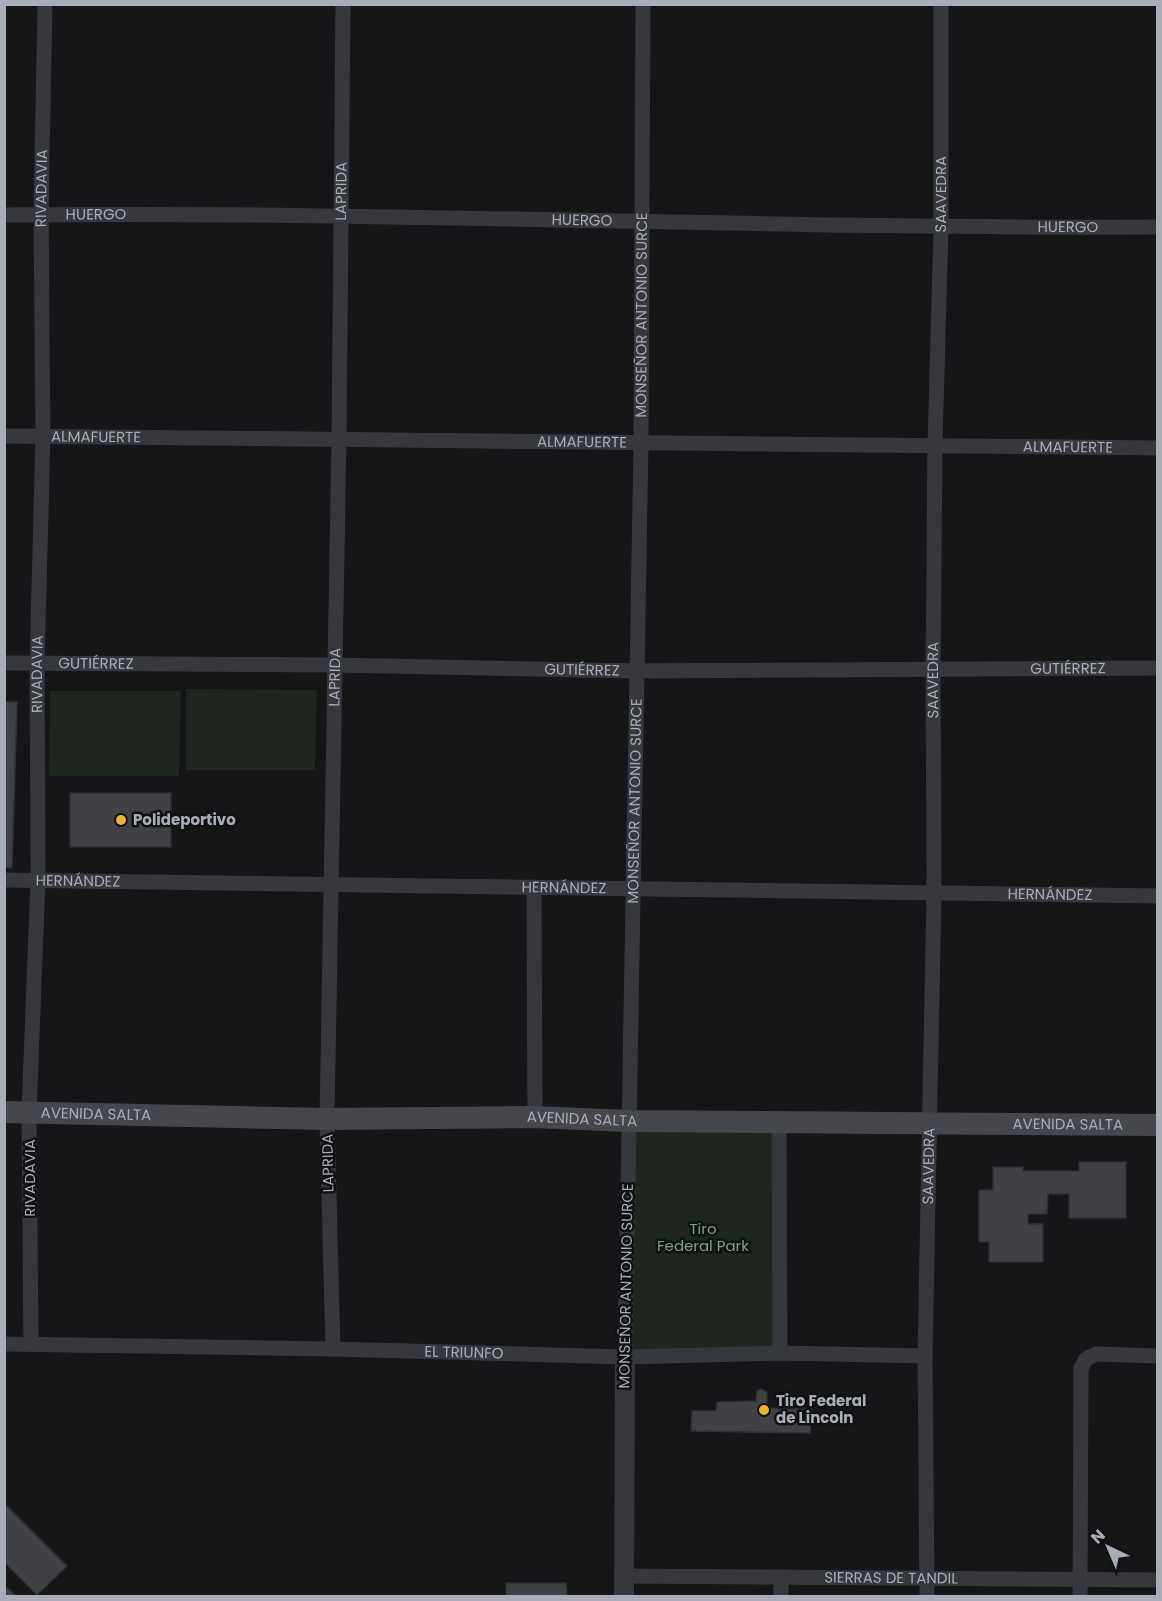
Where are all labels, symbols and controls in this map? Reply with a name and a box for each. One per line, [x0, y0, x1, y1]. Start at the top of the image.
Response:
street label: RIVADAVIA [30, 149, 52, 227]
street label: SAAVEDRA [930, 156, 951, 233]
street label: LAPRIDA [330, 162, 352, 221]
street label: HUERGO [66, 203, 127, 225]
street label: HUERGO [551, 209, 613, 231]
street label: MONSEÑOR ANTONIO SURCE [630, 212, 652, 418]
street label: HUERGO [1037, 216, 1099, 237]
street label: ALMAFUERTE [51, 425, 141, 447]
street label: ALMAFUERTE [537, 431, 627, 452]
street label: ALMAFUERTE [1023, 436, 1113, 458]
street label: RIVADAVIA [26, 635, 48, 713]
street label: SAAVEDRA [922, 642, 943, 719]
street label: LAPRIDA [323, 648, 345, 707]
street label: GUTIÉRREZ [58, 652, 134, 674]
street label: GUTIÉRREZ [1030, 657, 1106, 679]
street label: GUTIÉRREZ [544, 658, 620, 681]
street label: MONSEÑOR ANTONIO SURCE [622, 698, 647, 904]
place label: Polideportivo [133, 809, 236, 830]
marker: Polideportivo [114, 813, 128, 827]
street label: HERNÁNDEZ [35, 869, 121, 892]
street label: HERNÁNDEZ [521, 876, 607, 898]
street label: HERNÁNDEZ [1007, 883, 1092, 905]
street label: AVENIDA SALTA [40, 1102, 152, 1125]
street label: AVENIDA SALTA [526, 1106, 637, 1131]
street label: AVENIDA SALTA [1012, 1113, 1123, 1135]
street label: SAAVEDRA [917, 1127, 939, 1205]
street label: LAPRIDA [316, 1133, 339, 1193]
street label: RIVADAVIA [19, 1139, 40, 1217]
street label: MONSEÑOR ANTONIO SURCE [613, 1183, 638, 1389]
park label: Tiro Federal Park [657, 1218, 749, 1256]
street label: EL TRIUNFO [424, 1341, 504, 1364]
place label: Tiro Federal de Lincoln [776, 1390, 866, 1428]
marker: Tiro Federal de Lincoln [757, 1403, 771, 1417]
north arrow [1078, 1517, 1138, 1577]
text: N [1086, 1524, 1110, 1549]
street label: SIERRAS DE TANDIL [824, 1567, 958, 1589]

